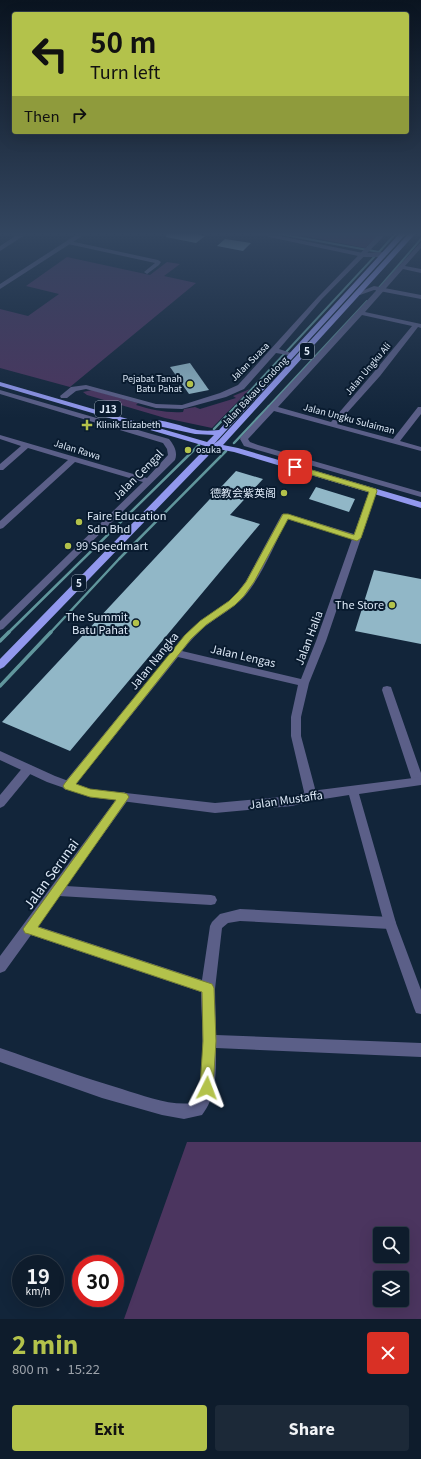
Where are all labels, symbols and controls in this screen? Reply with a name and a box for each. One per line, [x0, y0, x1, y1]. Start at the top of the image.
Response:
text: 50 m [90, 21, 156, 61]
icon: left [24, 28, 76, 80]
text: Turn left [90, 58, 160, 84]
icon: right [68, 104, 90, 126]
text: Then [24, 105, 60, 126]
street label: Jalan Suasa [227, 339, 272, 384]
street label: Jalan Ungku Ali [342, 340, 393, 398]
road number: 5 [300, 343, 314, 359]
street label: Jalan Bakau Condong [219, 354, 291, 430]
place label: Pejabat Tanah Batu Pahat [123, 372, 183, 395]
marker: Pejabat Tanah Batu Pahat [185, 379, 195, 389]
street label: Jalan Ungku Sulaiman [302, 400, 396, 437]
road number: J13 [95, 401, 121, 417]
place label: Klinik Elizabeth [96, 418, 161, 431]
marker: Klinik Elizabeth [81, 419, 93, 431]
street label: Jalan Rawa [52, 436, 102, 463]
place label: osuka [196, 443, 221, 456]
street label: Jalan Cengal [108, 445, 166, 503]
marker: osuka [183, 445, 193, 455]
pin [278, 450, 312, 484]
icon: arrive [284, 456, 306, 478]
place label: 德教会紫英阁 [210, 484, 276, 500]
marker: 德教会紫英阁 [279, 488, 289, 498]
place label: Faire Education Sdn Bhd [87, 507, 166, 536]
marker: Faire Education Sdn Bhd [74, 517, 84, 527]
place label: 99 Speedmart [76, 537, 148, 553]
marker: 99 Speedmart [63, 541, 73, 551]
road number: 5 [72, 575, 86, 591]
place label: The Store [335, 596, 384, 612]
marker: The Store [387, 600, 397, 610]
place label: The Summit Batu Pahat [65, 608, 128, 637]
street label: Jalan Halia [290, 608, 326, 667]
marker: The Summit Batu Pahat [131, 618, 141, 628]
street label: Jalan Nangka [125, 628, 181, 693]
street label: Jalan Lengas [209, 640, 277, 670]
street label: Jalan Mustaffa [248, 786, 324, 812]
street label: Jalan Serunai [19, 835, 83, 913]
position arrow [186, 1067, 228, 1109]
map controls [373, 1227, 409, 1307]
button: search [373, 1227, 409, 1263]
speed limit sign: 30 [72, 1255, 124, 1307]
text: 19 [26, 1261, 50, 1290]
button: layers [373, 1271, 409, 1307]
text: km/h [26, 1283, 50, 1298]
text: 2 min [12, 1326, 78, 1361]
button: close [367, 1332, 409, 1374]
text: 800 m · 15:22 [12, 1359, 100, 1378]
button: Exit [12, 1405, 207, 1451]
button: Share [215, 1405, 409, 1451]

